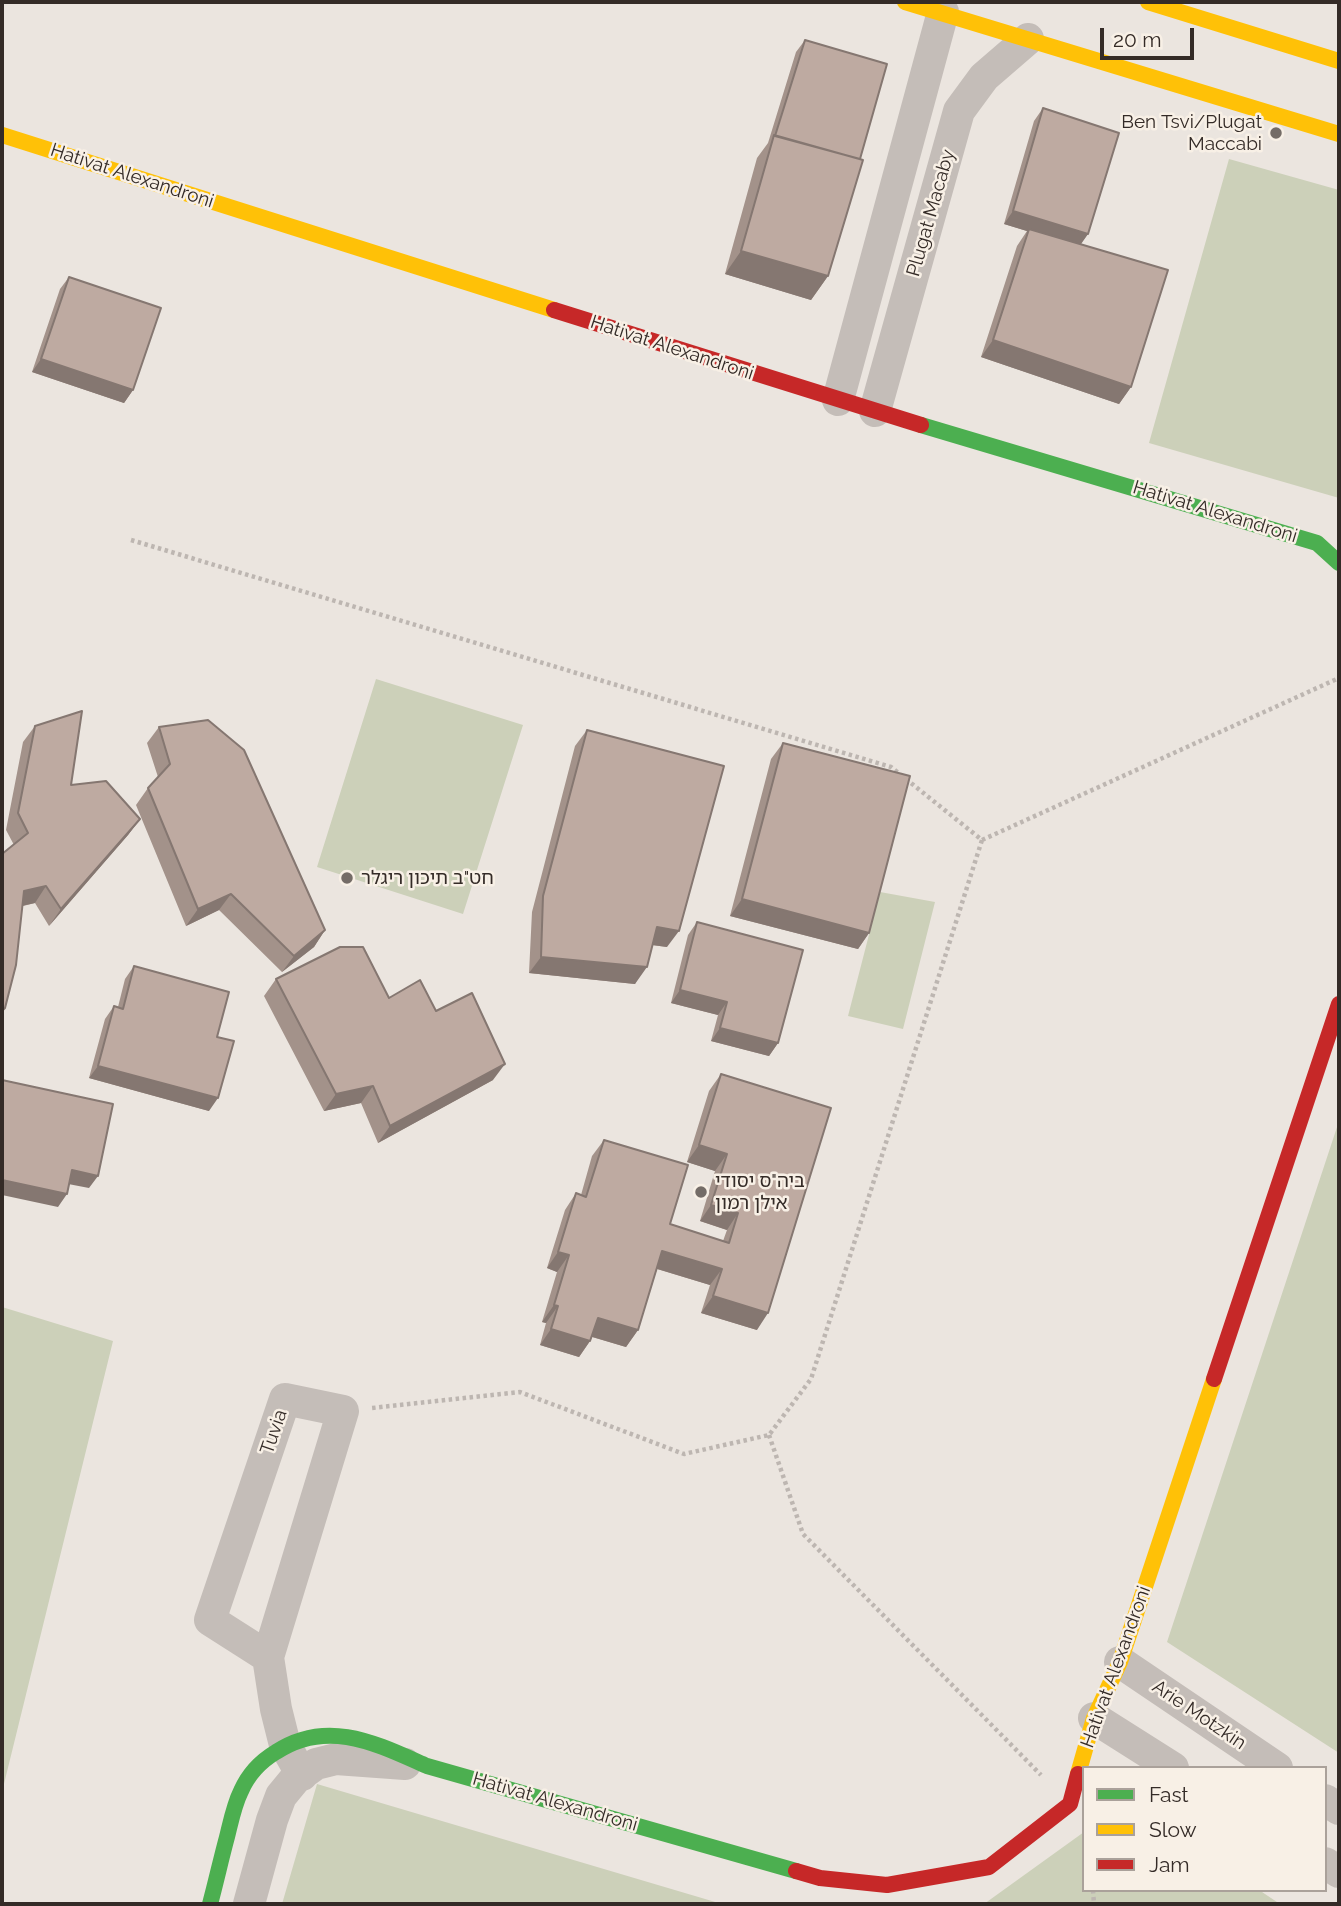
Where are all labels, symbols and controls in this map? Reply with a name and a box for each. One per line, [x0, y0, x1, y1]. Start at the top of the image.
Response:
scale bar [1103, 14, 1198, 58]
text: 20 m [1113, 27, 1161, 52]
place label: Ben Tsvi/Plugat Maccabi [1121, 111, 1262, 155]
marker: Ben Tsvi/Plugat Maccabi [1268, 125, 1284, 141]
street label: Hativat Alexandroni [47, 139, 217, 213]
street label: Plugat Macaby [902, 147, 960, 279]
street label: Hativat Alexandroni [587, 311, 757, 385]
street label: Hativat Alexandroni [1130, 476, 1300, 548]
place label: חט"ב תיכון ריגלר [361, 867, 494, 889]
marker: חט"ב תיכון ריגלר [339, 870, 355, 886]
place label: ביה"ס יסודי אילן רמון [715, 1170, 805, 1214]
marker: ביה"ס יסודי אילן רמון [693, 1184, 709, 1200]
street label: Tuvia [256, 1407, 292, 1457]
street label: Hativat Alexandroni [1076, 1583, 1156, 1751]
street label: Arie Motzkin [1148, 1675, 1250, 1755]
legend [1082, 1766, 1327, 1892]
street label: Hativat Alexandroni [470, 1768, 640, 1836]
text: Fast [1149, 1782, 1189, 1807]
text: Slow [1149, 1817, 1197, 1842]
text: Jam [1149, 1852, 1190, 1877]

